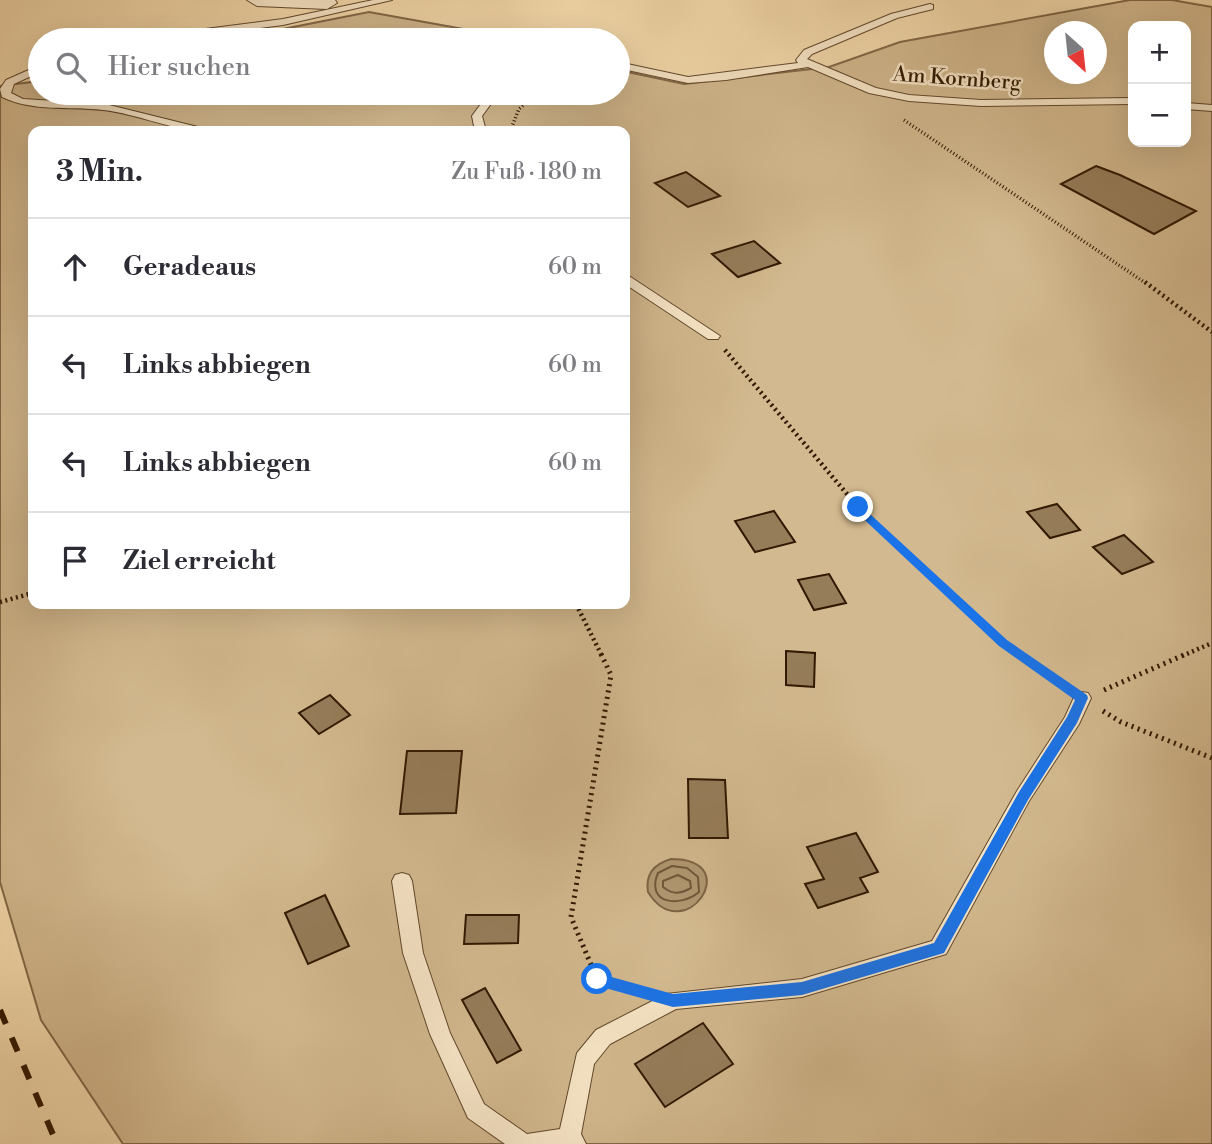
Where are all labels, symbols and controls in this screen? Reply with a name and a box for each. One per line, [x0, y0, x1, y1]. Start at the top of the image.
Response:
north arrow [1044, 21, 1107, 84]
map controls [1128, 21, 1191, 147]
button: + [1128, 21, 1191, 84]
search box [28, 28, 630, 105]
icon: search [52, 48, 90, 86]
text: Hier suchen [108, 51, 250, 83]
street label: Am Kornberg [891, 61, 1022, 96]
button: − [1128, 84, 1191, 147]
text: 3 Min. [56, 153, 143, 191]
text: Zu Fuß · 180 m [451, 158, 602, 186]
icon: ahead [56, 248, 94, 286]
text: Geradeaus [123, 251, 256, 283]
text: 60 m [548, 253, 602, 281]
icon: left [56, 346, 94, 384]
text: Links abbiegen [123, 349, 311, 381]
text: 60 m [548, 351, 602, 379]
icon: left [56, 444, 94, 482]
text: Links abbiegen [123, 447, 311, 479]
text: 60 m [548, 449, 602, 477]
route end [842, 491, 873, 522]
icon: arrive [56, 542, 94, 580]
text: Ziel erreicht [123, 545, 275, 577]
route start [581, 963, 612, 994]

